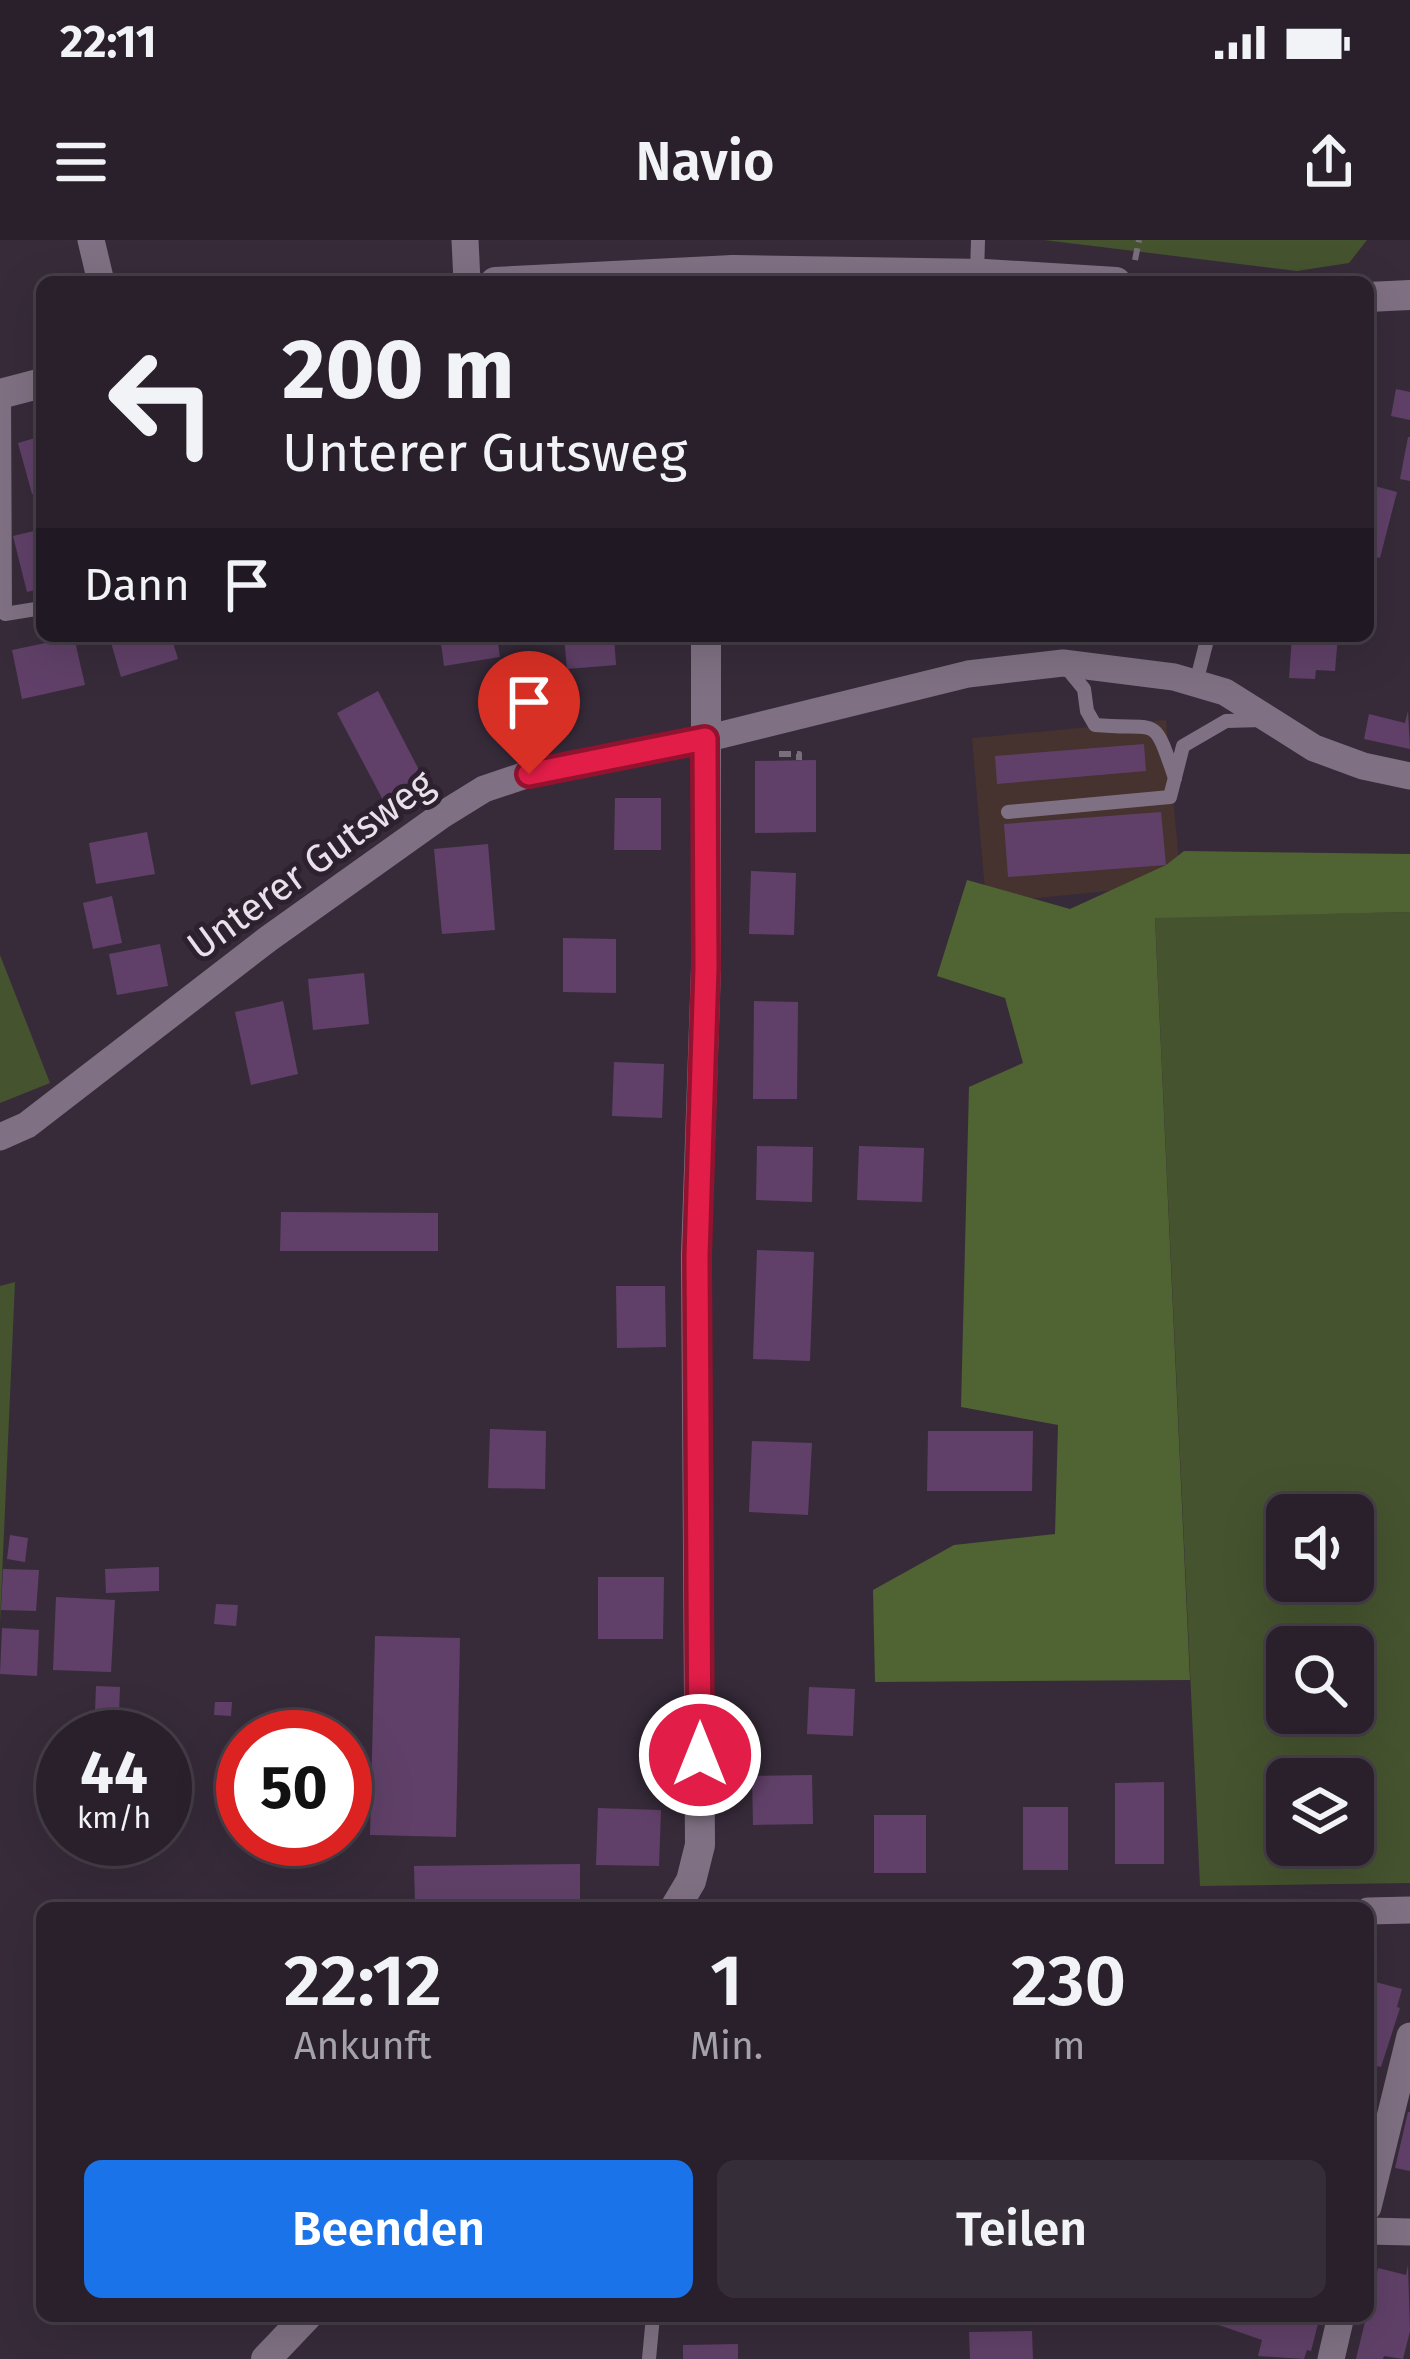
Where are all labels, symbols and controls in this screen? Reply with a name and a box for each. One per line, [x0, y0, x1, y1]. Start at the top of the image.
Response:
text: 22:11 [60, 15, 157, 69]
icon: menu [48, 129, 114, 195]
icon: share [1296, 129, 1362, 195]
text: Navio [636, 130, 775, 194]
text: 200 m [282, 319, 515, 420]
icon: left [84, 324, 240, 480]
text: Unterer Gutsweg [282, 421, 687, 485]
icon: arrive [214, 552, 280, 618]
text: Dann [84, 558, 190, 612]
pin [478, 651, 580, 774]
icon: arrive [496, 669, 562, 735]
street label: Unterer Gutsweg [179, 760, 443, 969]
map controls [1266, 1494, 1374, 1866]
button: sound [1266, 1494, 1374, 1602]
button: search [1266, 1626, 1374, 1734]
position arrow [637, 1692, 763, 1818]
speed limit sign: 50 [216, 1710, 372, 1866]
text: 44 [80, 1737, 148, 1809]
button: layers [1266, 1758, 1374, 1866]
text: km/h [77, 1800, 151, 1836]
text: 22:12 [284, 1938, 442, 2024]
text: 1 [710, 1938, 743, 2024]
text: 230 [1011, 1938, 1126, 2024]
text: Ankunft [294, 2023, 432, 2069]
text: Min. [690, 2023, 763, 2069]
text: m [1052, 2023, 1085, 2069]
button: Beenden [84, 2160, 693, 2298]
button: Teilen [717, 2160, 1326, 2298]

